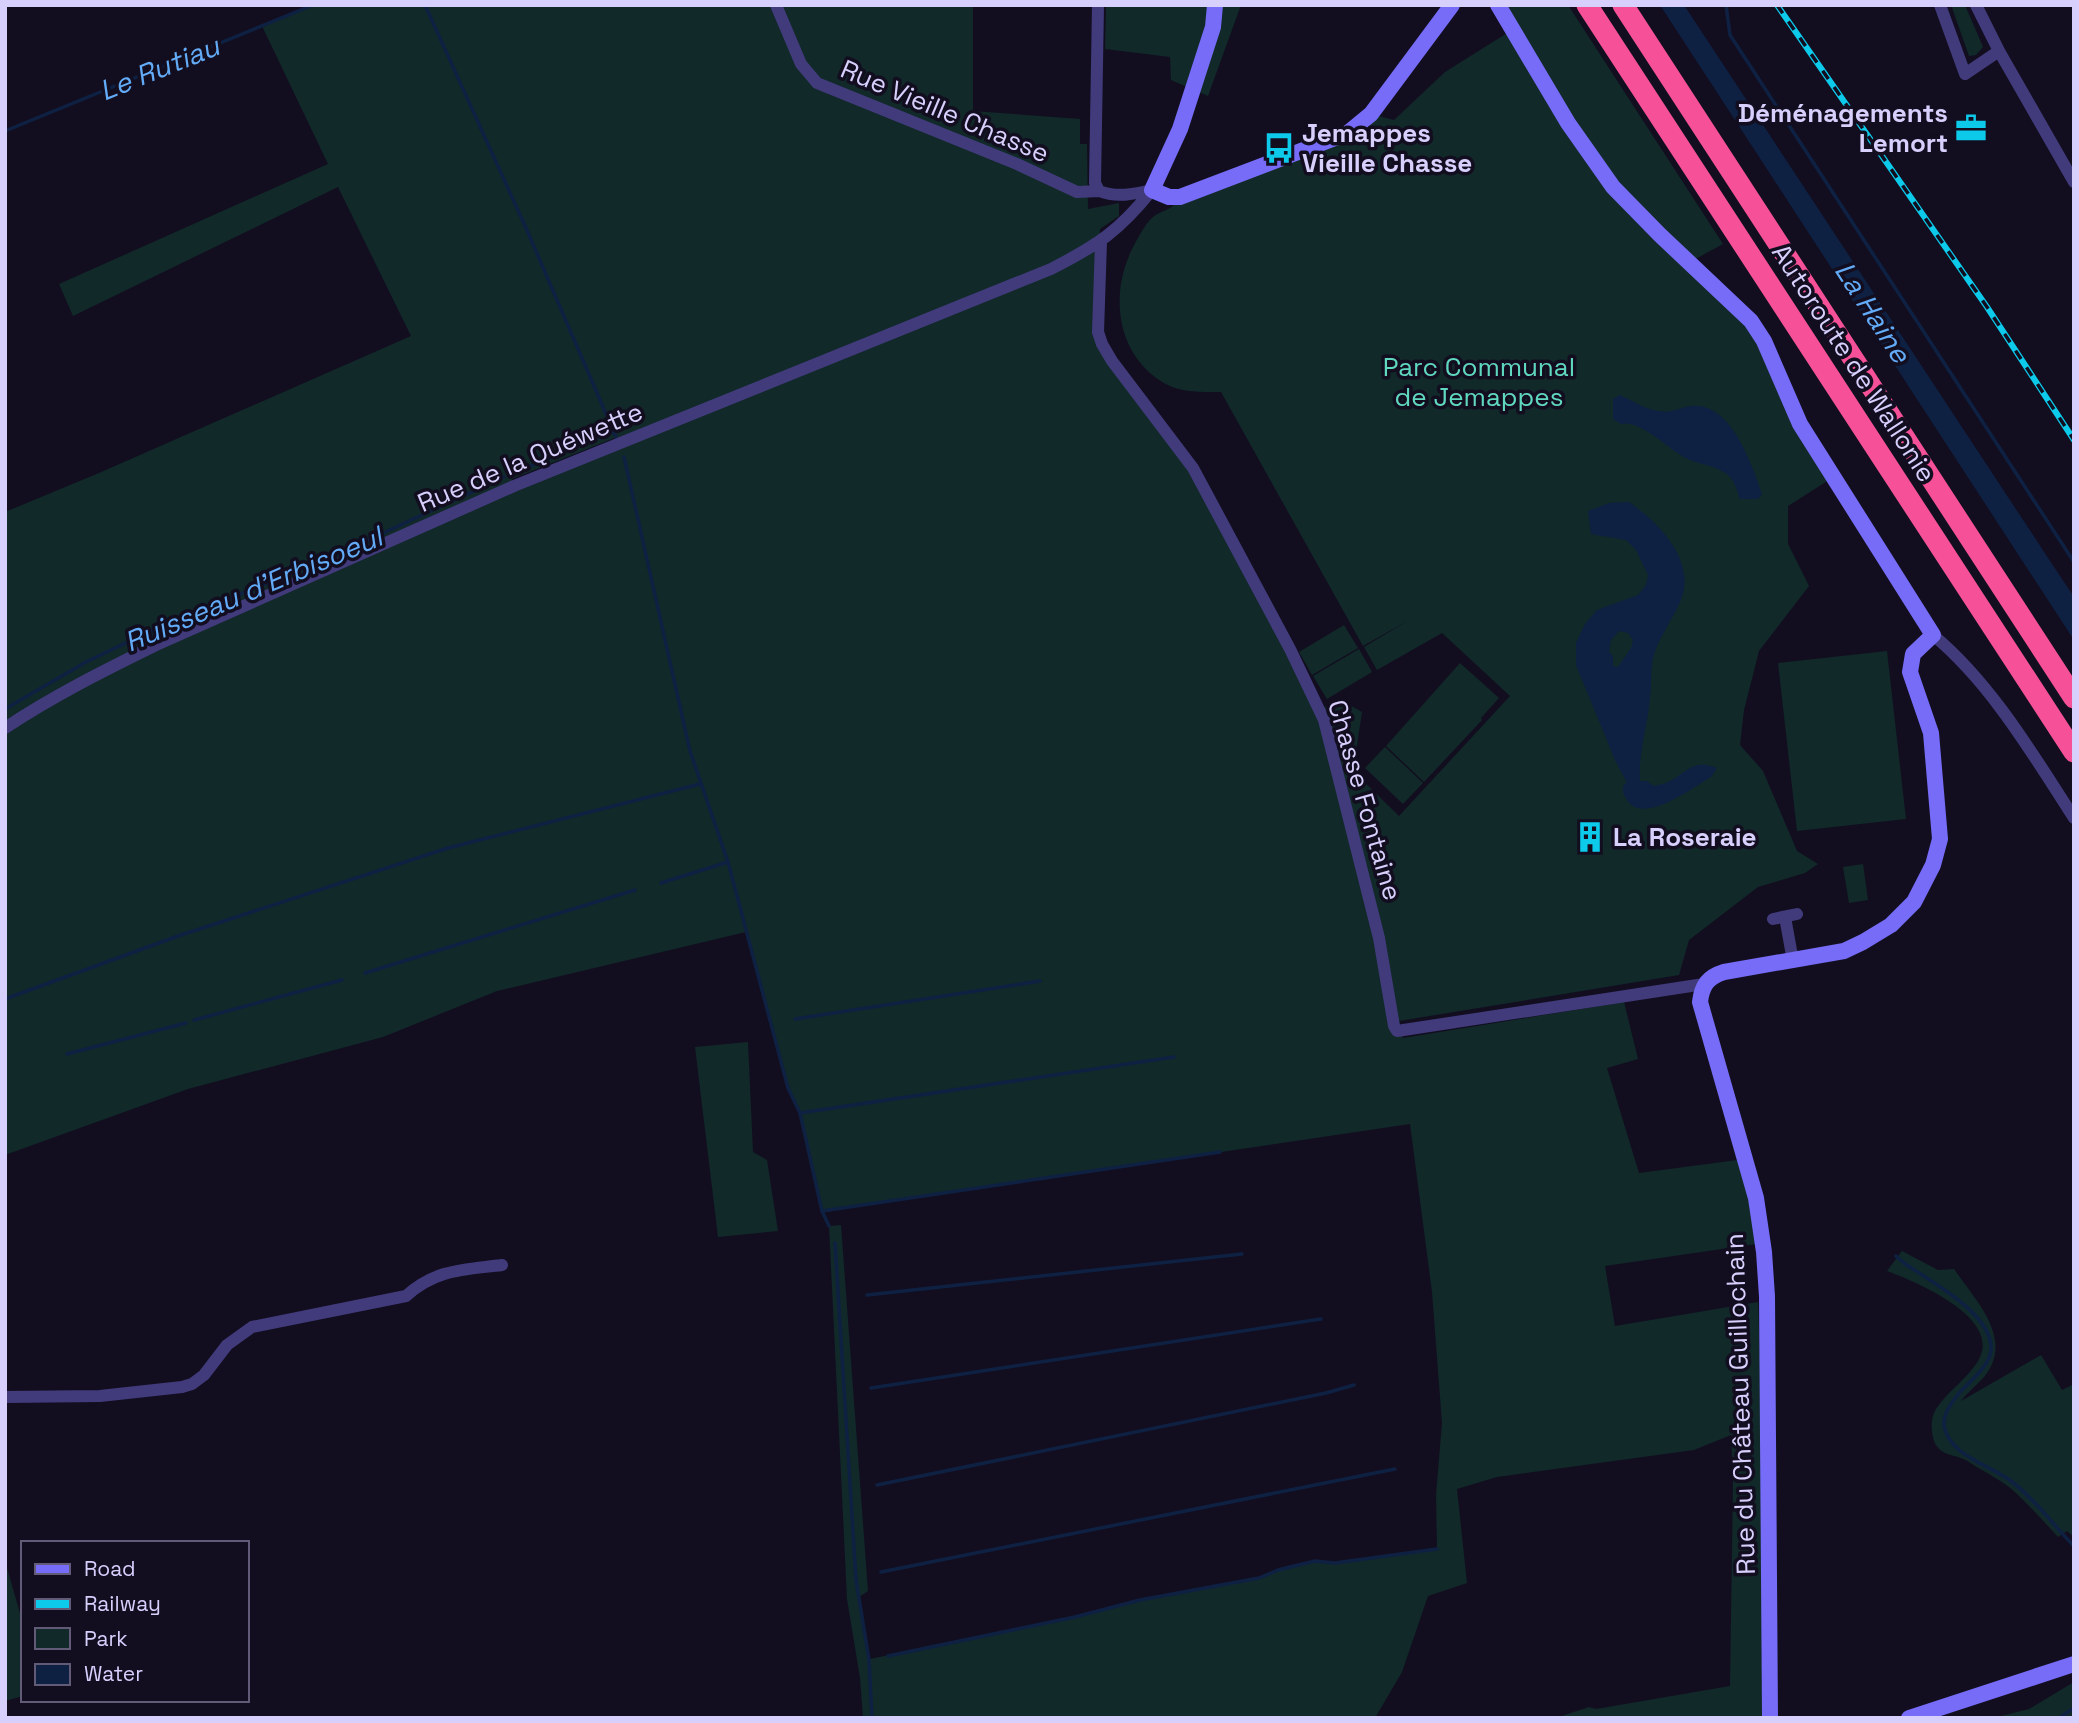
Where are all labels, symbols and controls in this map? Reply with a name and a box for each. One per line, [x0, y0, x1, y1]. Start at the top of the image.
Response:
water label: Le Rutiau [94, 27, 226, 108]
street label: Rue Vieille Chasse [836, 52, 1054, 170]
place label: Déménagements Lemort [1738, 96, 1948, 160]
office icon: Déménagements Lemort [1954, 111, 1988, 145]
place label: Jemappes Vieille Chasse [1302, 116, 1472, 180]
bus stop icon: Jemappes Vieille Chasse [1262, 131, 1296, 165]
street label: Autoroute de Wallonie [1764, 237, 1944, 489]
water label: La Haine [1827, 255, 1920, 371]
park label: Parc Communal de Jemappes [1383, 350, 1575, 414]
street label: Rue de la Quéwette [412, 394, 648, 520]
water label: Ruisseau d'Erbisoeul [119, 517, 390, 660]
street label: Chasse Fontaine [1320, 696, 1410, 904]
building icon: La Roseraie [1573, 820, 1607, 854]
place label: La Roseraie [1613, 820, 1757, 854]
street label: Rue du Château Guillochain [1717, 1233, 1763, 1575]
legend [21, 1541, 248, 1702]
text: Road [84, 1555, 136, 1582]
text: Railway [84, 1590, 161, 1617]
text: Park [84, 1625, 128, 1652]
text: Water [84, 1660, 143, 1687]

